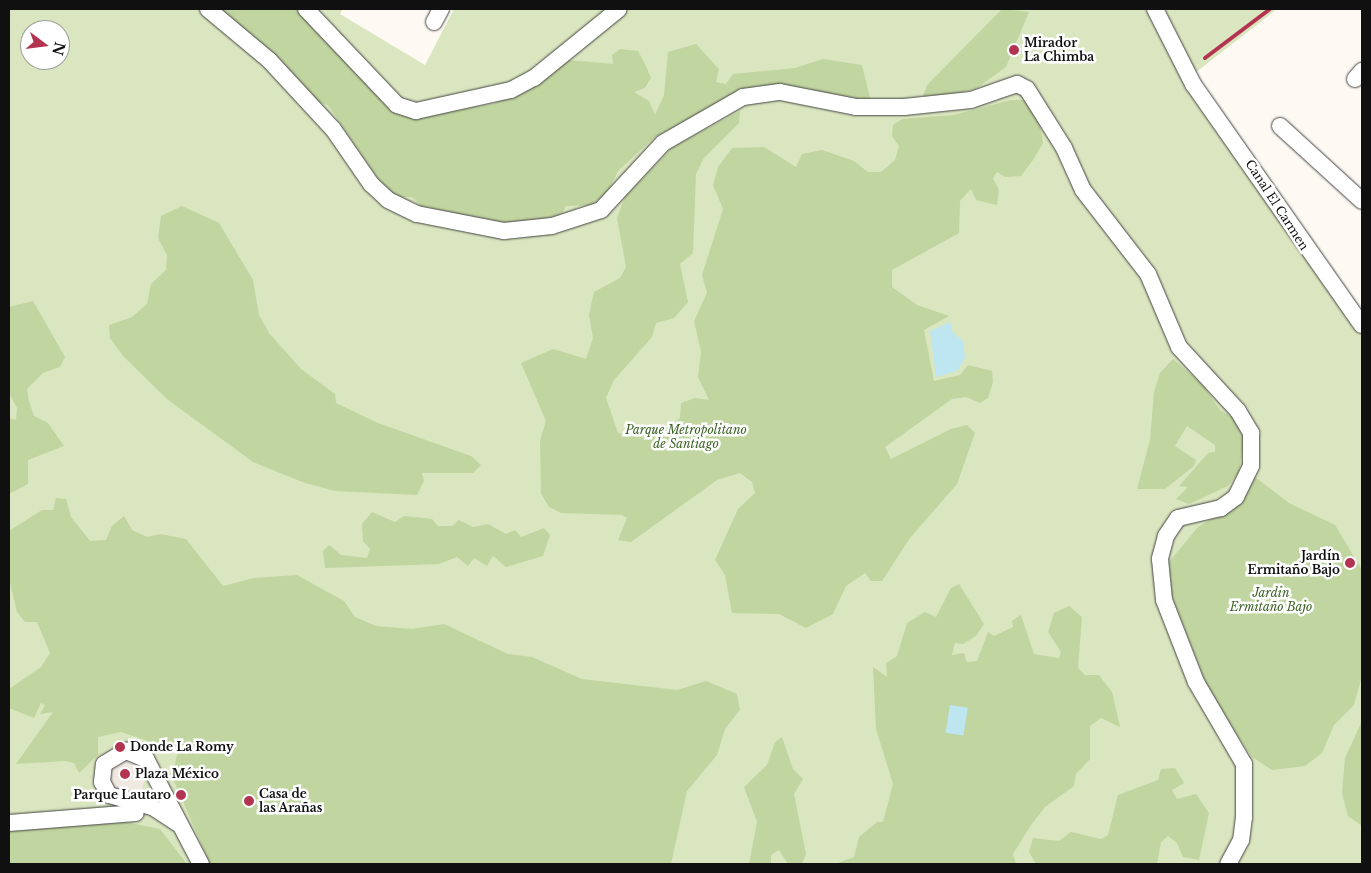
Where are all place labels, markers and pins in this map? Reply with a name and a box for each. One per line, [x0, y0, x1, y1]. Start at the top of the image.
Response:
place label: Mirador La Chimba [1024, 36, 1094, 64]
marker: Mirador La Chimba [1008, 44, 1020, 56]
place label: Jardín Ermitaño Bajo [1248, 549, 1340, 577]
marker: Jardín Ermitaño Bajo [1344, 557, 1356, 569]
place label: Donde La Romy [130, 740, 234, 754]
marker: Donde La Romy [114, 741, 126, 753]
place label: Plaza México [135, 767, 219, 781]
marker: Plaza México [119, 768, 131, 780]
place label: Casa de las Arañas [259, 787, 323, 815]
place label: Parque Lautaro [73, 788, 171, 802]
marker: Parque Lautaro [175, 789, 187, 801]
marker: Casa de las Arañas [243, 795, 255, 807]

